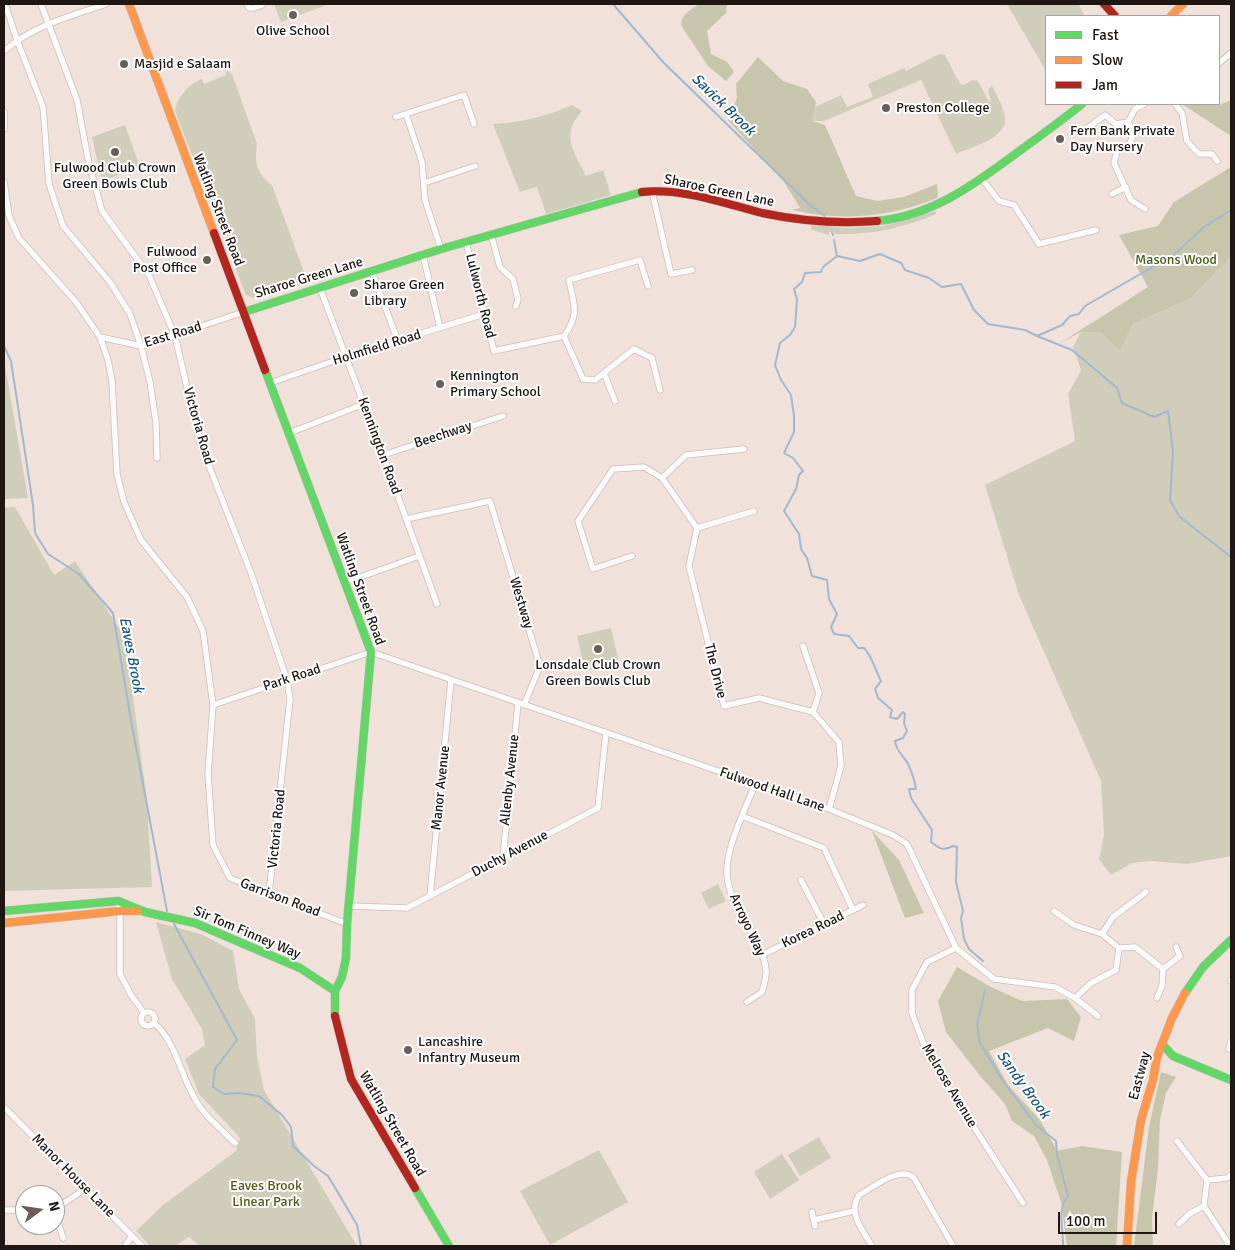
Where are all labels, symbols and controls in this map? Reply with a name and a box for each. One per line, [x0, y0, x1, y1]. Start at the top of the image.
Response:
marker: Olive School [287, 9, 299, 21]
legend [1045, 15, 1220, 105]
place label: Olive School [256, 23, 330, 39]
text: Fast [1092, 26, 1119, 44]
text: Slow [1092, 51, 1123, 69]
place label: Masjid e Salaam [134, 56, 231, 72]
marker: Masjid e Salaam [118, 58, 130, 70]
water label: Savick Brook [687, 70, 759, 140]
text: Jam [1092, 76, 1118, 94]
place label: Preston College [896, 100, 989, 116]
marker: Preston College [880, 102, 892, 114]
place label: Fern Bank Private Day Nursery [1070, 123, 1175, 156]
marker: Fern Bank Private Day Nursery [1054, 133, 1066, 145]
marker: Fulwood Club Crown Green Bowls Club [109, 146, 121, 158]
street label: Watling Street Road [189, 152, 247, 268]
place label: Fulwood Club Crown Green Bowls Club [54, 160, 176, 192]
street label: Sharoe Green Lane [662, 171, 776, 211]
place label: Fulwood Post Office [133, 244, 197, 276]
street label: Lulworth Road [461, 252, 499, 340]
park label: Masons Wood [1135, 252, 1217, 268]
marker: Fulwood Post Office [201, 254, 213, 266]
street label: Sharoe Green Lane [253, 254, 365, 302]
place label: Sharoe Green Library [364, 277, 444, 310]
marker: Sharoe Green Library [348, 287, 360, 299]
street label: East Road [142, 318, 204, 352]
street label: Holmfield Road [331, 327, 423, 369]
place label: Kennington Primary School [450, 368, 541, 401]
marker: Kennington Primary School [434, 378, 446, 390]
street label: Victoria Road [179, 385, 217, 467]
street label: Kennington Road [354, 395, 404, 497]
street label: Beechway [412, 418, 474, 452]
street label: Watling Street Road [332, 530, 388, 648]
street label: Westway [505, 575, 537, 631]
water label: Eaves Brook [115, 616, 147, 694]
street label: The Drive [700, 642, 730, 700]
marker: Lonsdale Club Crown Green Bowls Club [592, 643, 604, 655]
place label: Lonsdale Club Crown Green Bowls Club [535, 657, 661, 690]
street label: Park Road [261, 661, 323, 695]
street label: Allenby Avenue [497, 733, 523, 827]
street label: Manor Avenue [428, 745, 454, 831]
street label: Fulwood Hall Lane [717, 764, 827, 816]
street label: Victoria Road [264, 788, 290, 870]
street label: Duchy Avenue [469, 827, 551, 881]
street label: Garrison Road [238, 875, 322, 921]
street label: Arroyo Way [725, 891, 769, 959]
street label: Sir Tom Finney Way [191, 903, 303, 963]
street label: Korea Road [779, 908, 847, 952]
place label: Lancashire Infantry Museum [418, 1034, 520, 1066]
street label: Melrose Avenue [917, 1041, 981, 1131]
marker: Lancashire Infantry Museum [402, 1044, 414, 1056]
water label: Sandy Brook [992, 1048, 1054, 1122]
street label: Eastway [1125, 1050, 1155, 1102]
street label: Watling Street Road [355, 1068, 429, 1180]
street label: Manor House Lane [28, 1131, 118, 1221]
park label: Eaves Brook Linear Park [230, 1178, 302, 1210]
north arrow [15, 1185, 65, 1235]
text: N [45, 1200, 63, 1213]
scale bar [1060, 1202, 1159, 1234]
text: 100 m [1066, 1212, 1106, 1230]

